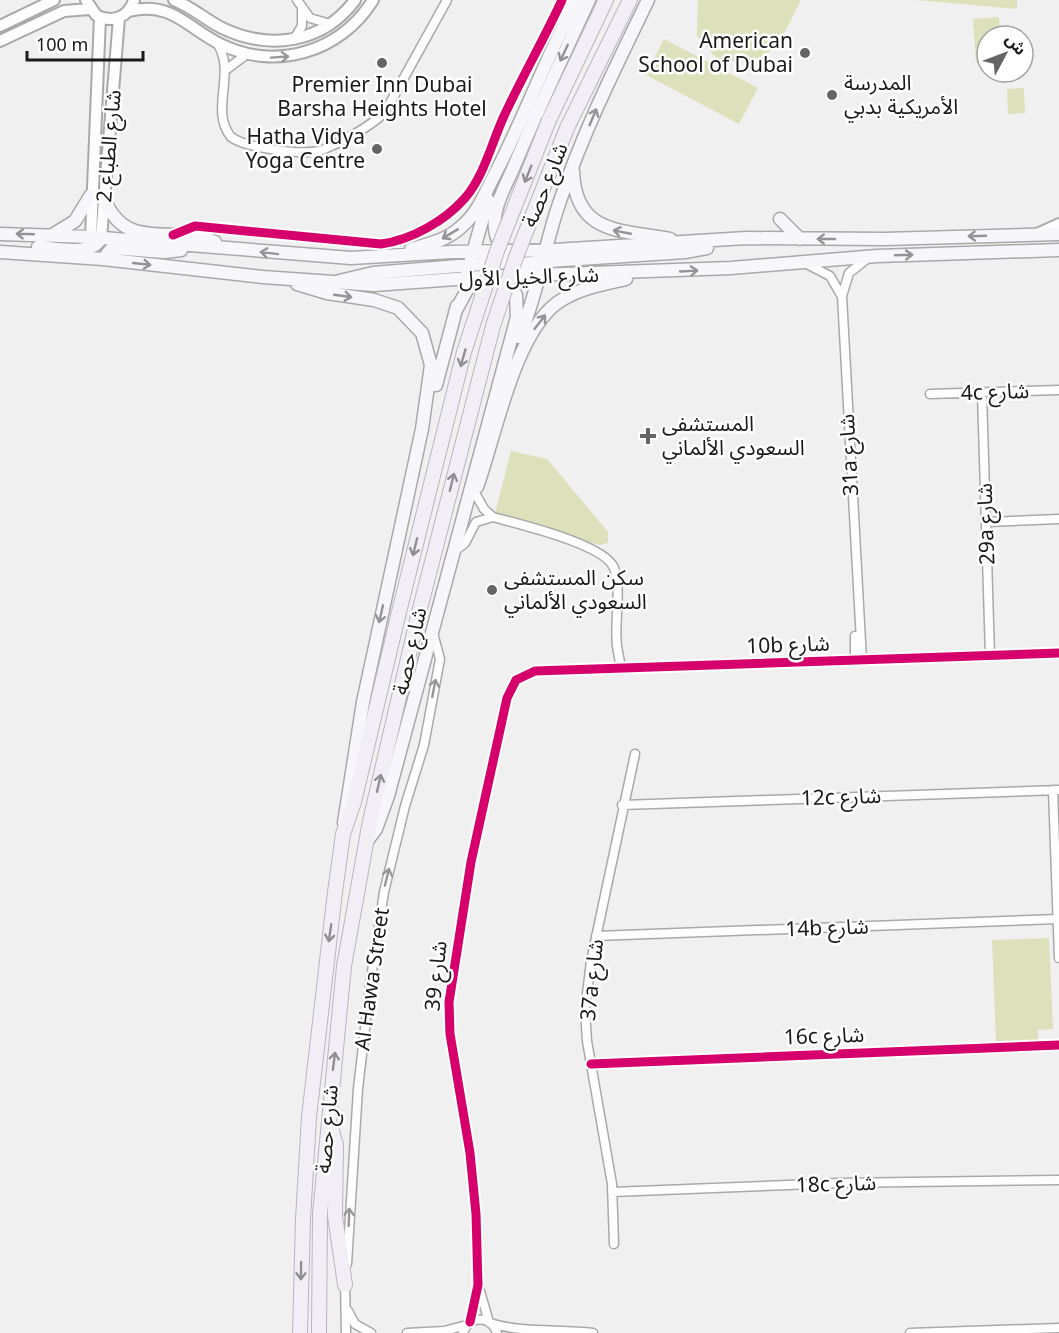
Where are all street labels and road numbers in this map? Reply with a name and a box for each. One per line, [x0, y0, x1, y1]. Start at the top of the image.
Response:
street label: شارع الطباع 2 [89, 88, 129, 204]
street label: شارع حصة [514, 138, 576, 232]
street label: شارع الخيل الأول [458, 260, 600, 294]
street label: 4c شارع [960, 376, 1030, 408]
street label: 31a شارع [832, 413, 866, 497]
street label: 29a شارع [970, 482, 1002, 566]
street label: شارع حصة [385, 604, 435, 698]
street label: 10b شارع [746, 629, 830, 661]
street label: 12c شارع [800, 781, 882, 813]
street label: Al Hawa Street [347, 905, 395, 1052]
street label: 14b شارع [785, 912, 869, 944]
street label: 37a شارع [573, 938, 611, 1022]
street label: شارع 39 [417, 939, 455, 1013]
street label: 16c شارع [783, 1020, 865, 1052]
street label: شارع حصة [308, 1083, 346, 1175]
street label: 18c شارع [795, 1168, 877, 1200]

